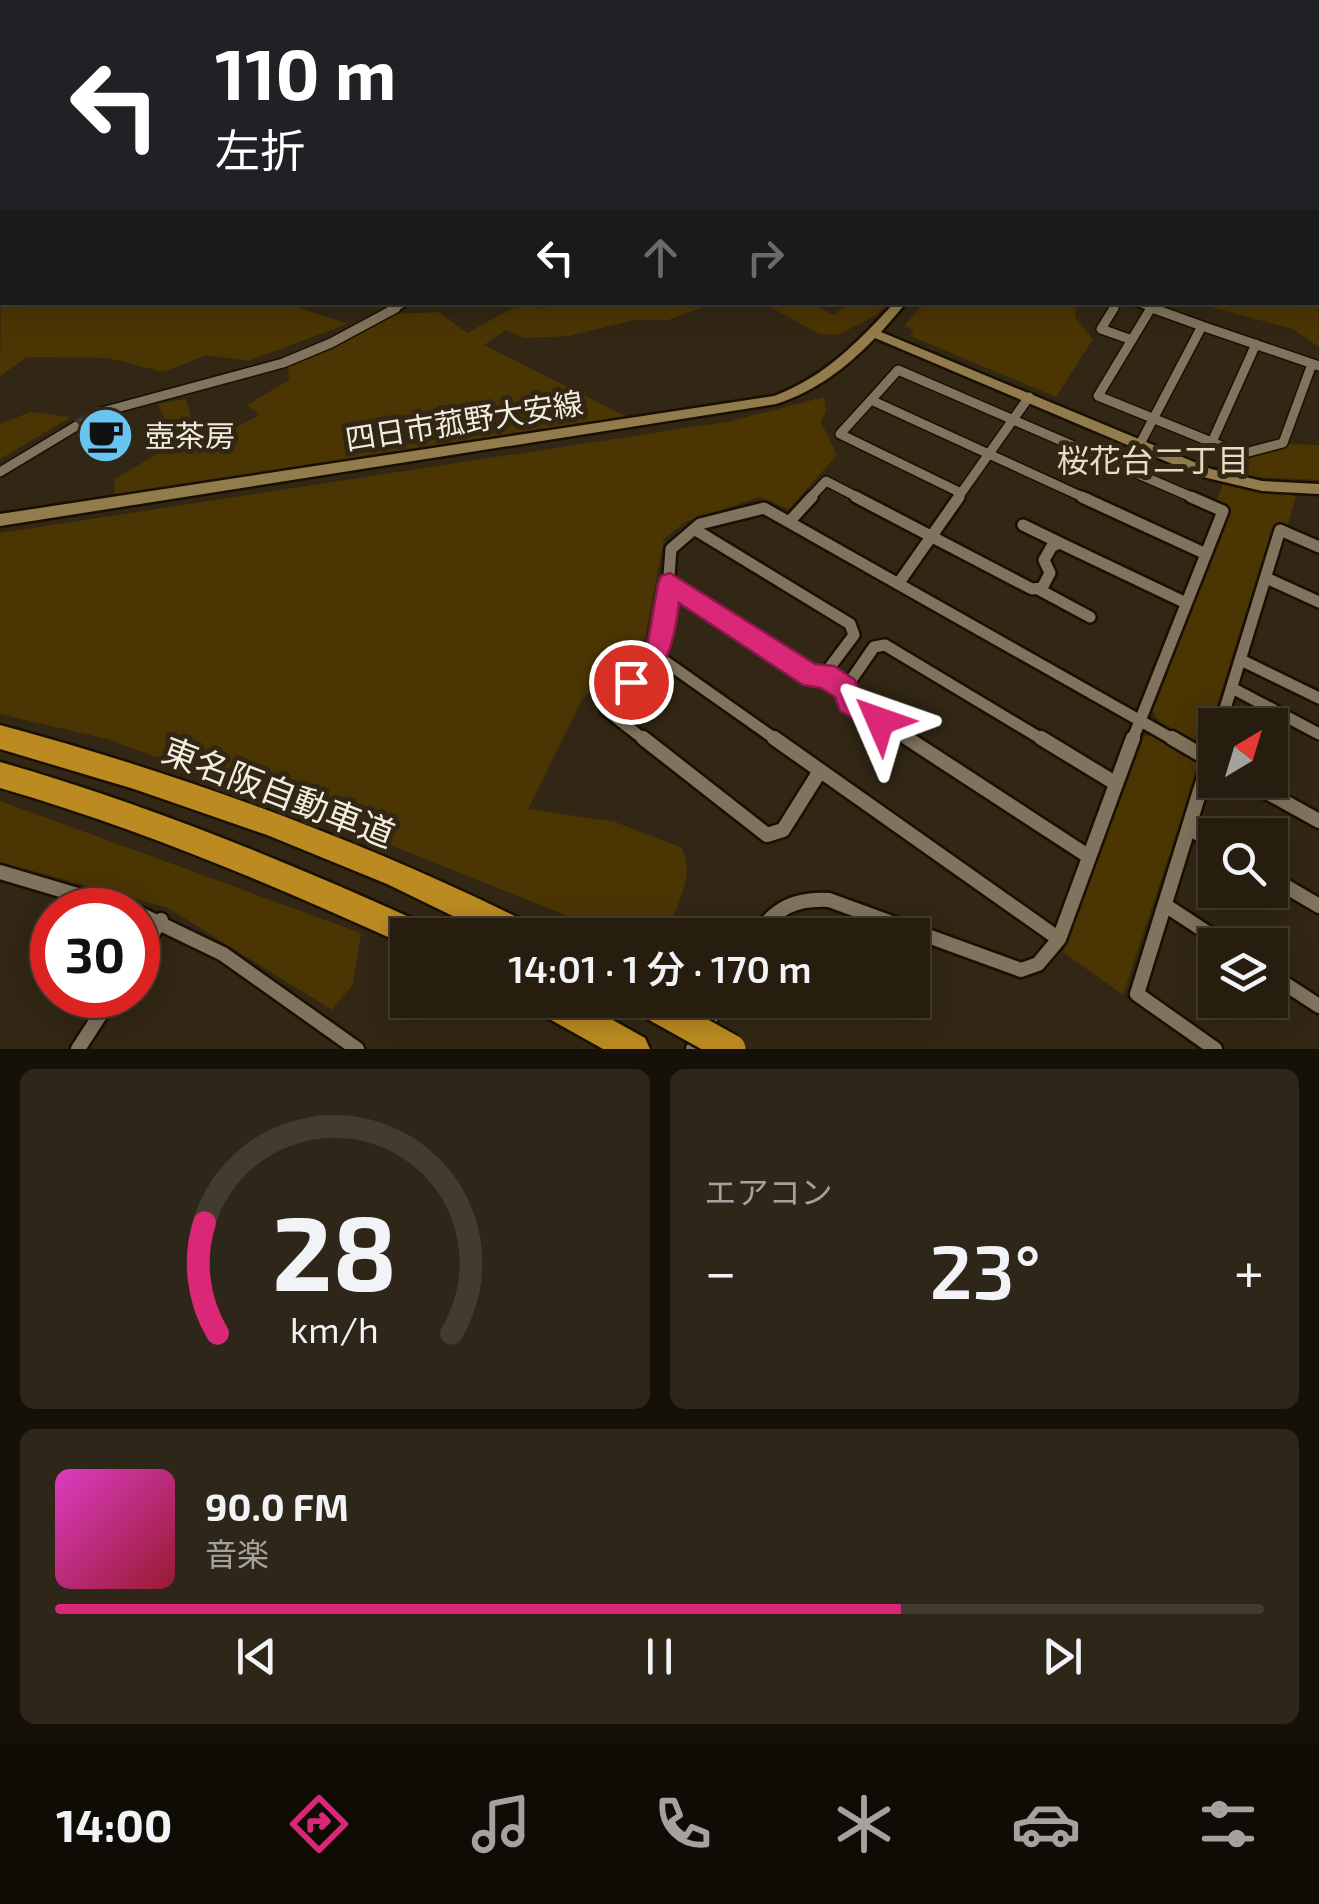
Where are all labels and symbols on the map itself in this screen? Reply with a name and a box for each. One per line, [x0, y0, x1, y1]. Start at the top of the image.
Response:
street label: 四日市菰野大安線 [343, 383, 585, 457]
cafe icon: 壺茶房 [76, 405, 136, 465]
place label: 壺茶房 [145, 417, 235, 453]
district label: 桜花台二丁目 [1057, 440, 1249, 478]
pin [589, 640, 674, 725]
position arrow [828, 669, 932, 773]
north arrow [1198, 708, 1288, 798]
street label: 東名阪自動車道 [157, 727, 401, 855]
speed limit sign: 30 [30, 888, 160, 1018]

